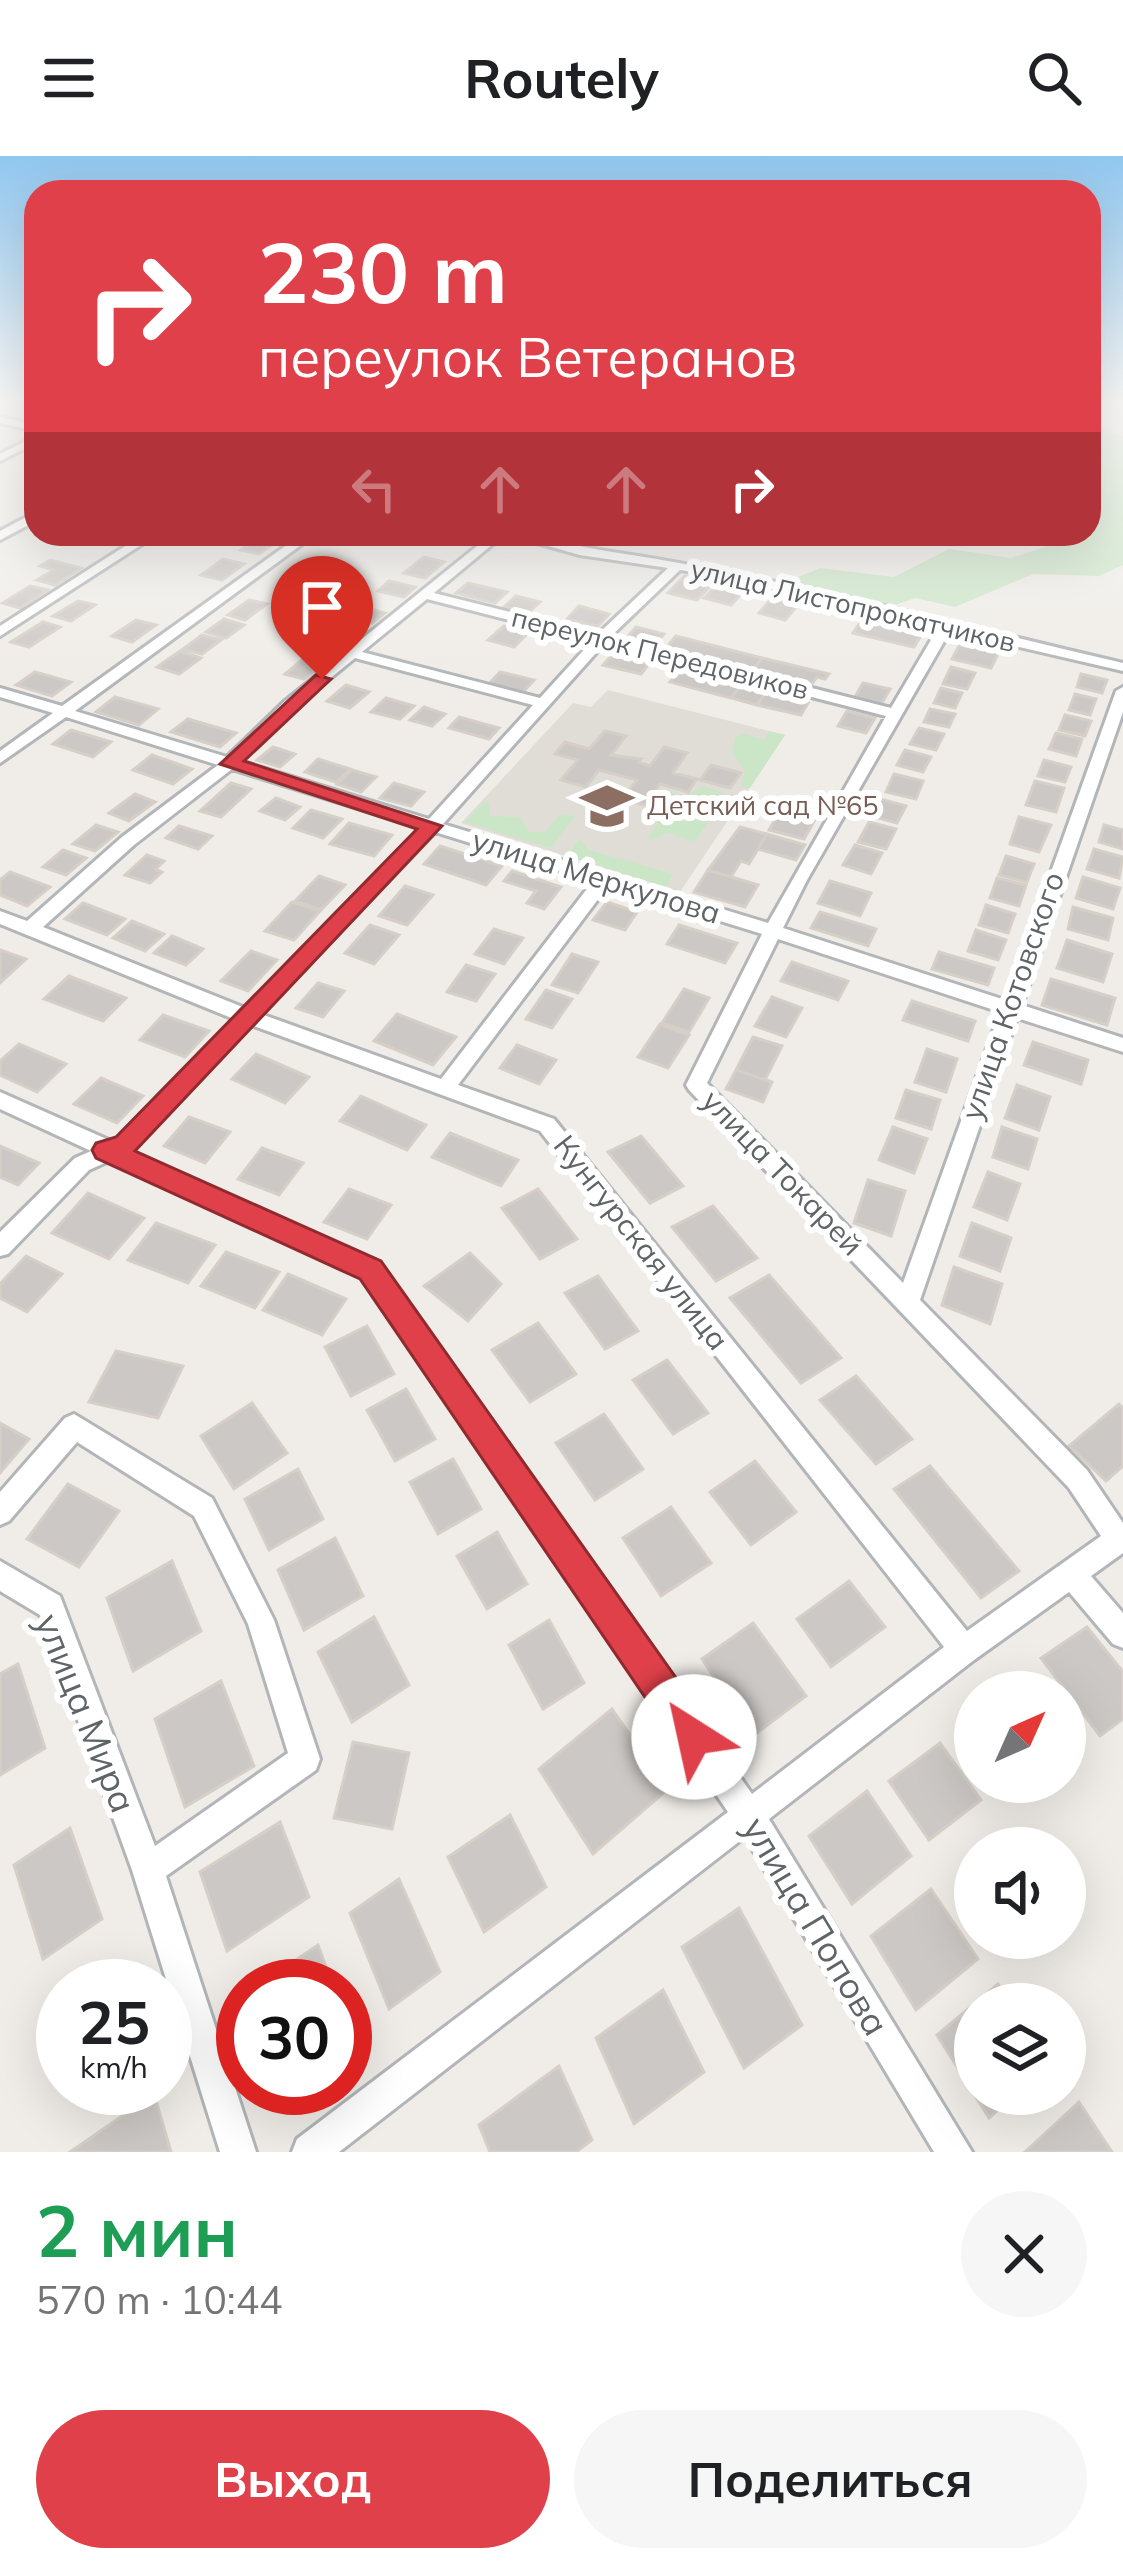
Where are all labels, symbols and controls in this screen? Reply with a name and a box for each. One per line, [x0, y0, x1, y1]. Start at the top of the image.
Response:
text: Routely [464, 44, 659, 112]
icon: menu [36, 45, 102, 111]
icon: search [1021, 45, 1087, 111]
text: 230 m [258, 219, 508, 324]
icon: right [60, 228, 216, 384]
text: переулок Ветеранов [258, 323, 797, 391]
icon: left [341, 456, 407, 522]
icon: ahead [467, 456, 533, 522]
icon: ahead [593, 456, 659, 522]
icon: right [719, 456, 785, 522]
street label: улица Листопрокатчиков [688, 551, 1019, 659]
pin [271, 556, 373, 679]
icon: arrive [289, 574, 355, 640]
street label: переулок Передовиков [508, 600, 812, 706]
school or university icon: Детский сад №65 [578, 777, 636, 835]
place label: Детский сад №65 [647, 788, 878, 822]
street label: улица Меркулова [468, 820, 725, 932]
street label: улица Котовского [952, 867, 1072, 1125]
street label: улица Токарей [694, 1082, 871, 1263]
street label: Кунгурская улица [546, 1127, 738, 1357]
street label: улица Мира [26, 1607, 147, 1819]
north arrow [954, 1671, 1086, 1803]
map controls [954, 1671, 1086, 2115]
position arrow [631, 1674, 757, 1800]
street label: улица Попова [733, 1808, 899, 2043]
button: sound [954, 1827, 1086, 1959]
speed limit sign: 30 [216, 1959, 372, 2115]
button: layers [954, 1983, 1086, 2115]
text: 25 [78, 1984, 150, 2059]
text: km/h [80, 2048, 148, 2086]
text: 2 мин [36, 2185, 238, 2275]
button: close [961, 2191, 1087, 2317]
text: 570 m · 10:44 [36, 2275, 282, 2324]
button: Выход [36, 2410, 550, 2548]
button: Поделиться [574, 2410, 1087, 2548]

